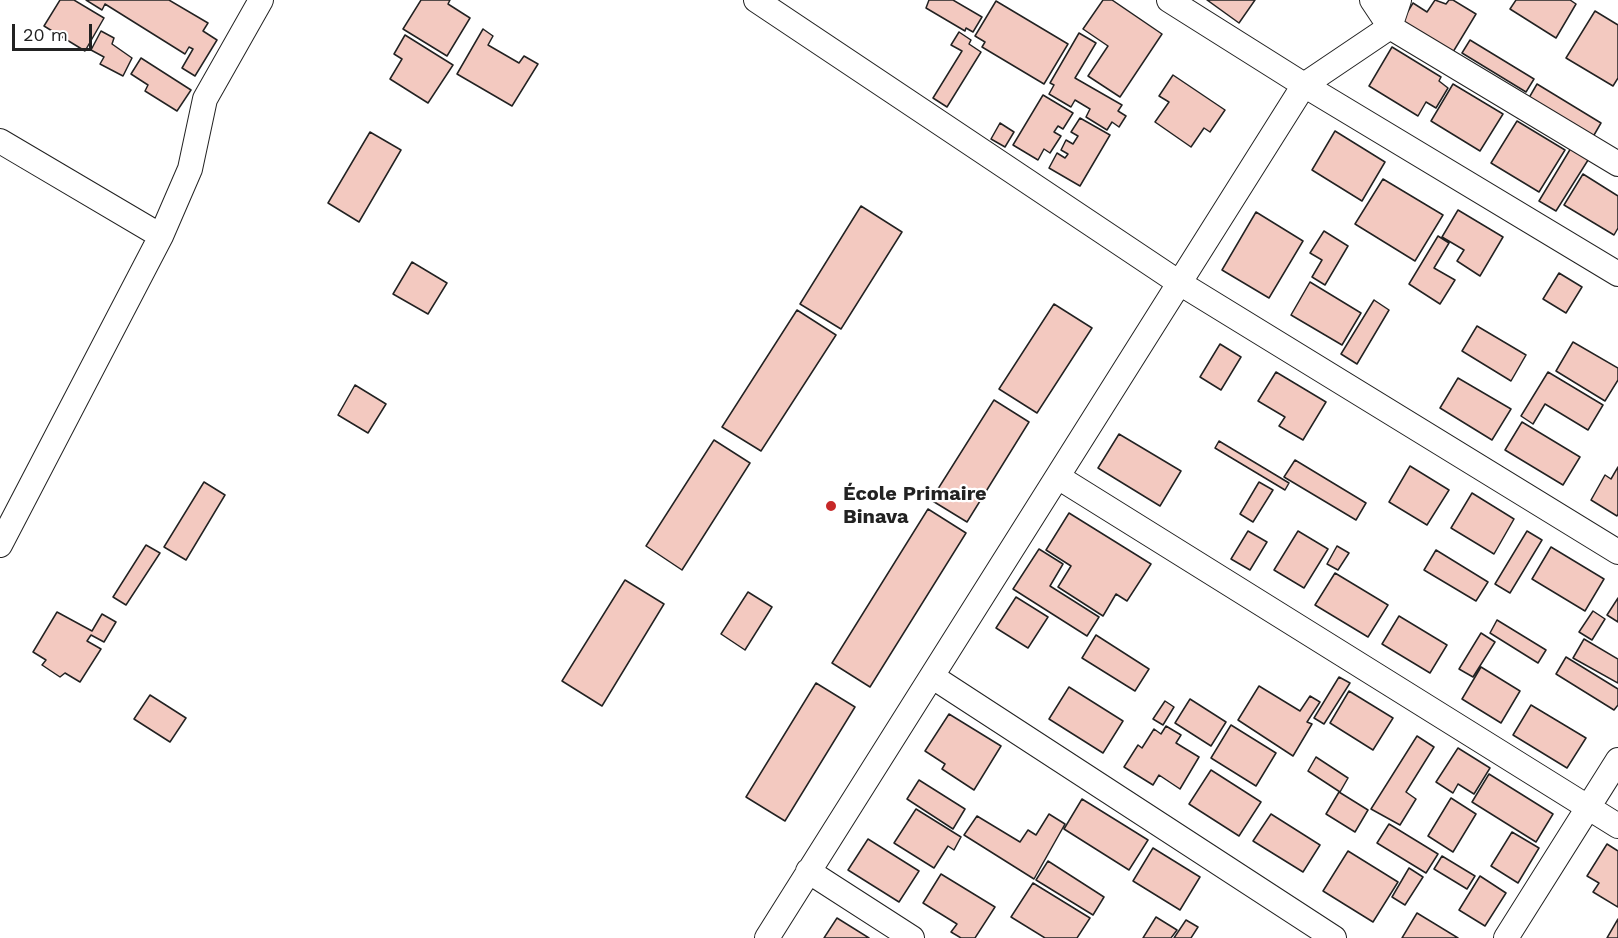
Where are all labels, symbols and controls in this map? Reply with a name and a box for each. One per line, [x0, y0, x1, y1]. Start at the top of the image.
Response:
scale bar [15, 12, 94, 50]
text: 20 m [23, 24, 68, 45]
place label: École Primaire Binava [843, 482, 987, 529]
marker: École Primaire Binava [824, 499, 838, 513]

